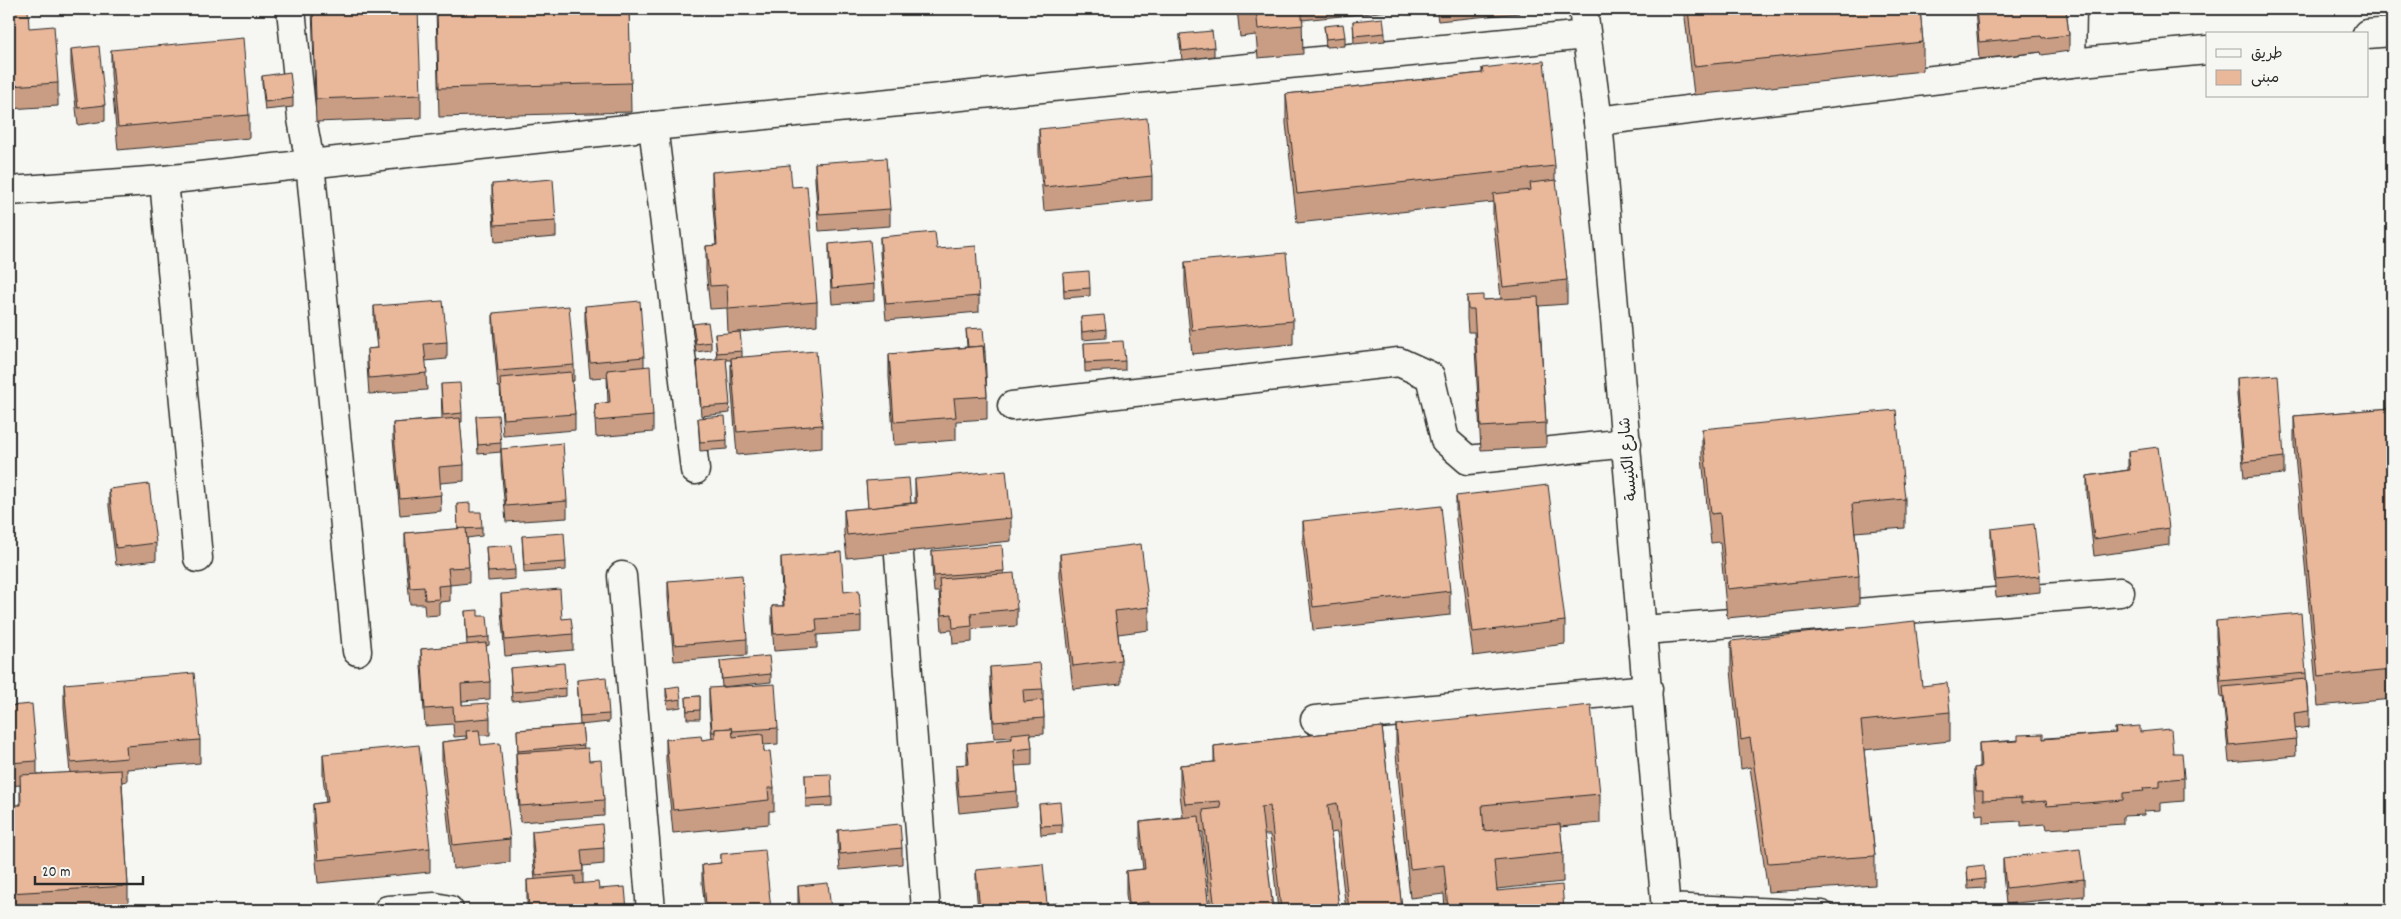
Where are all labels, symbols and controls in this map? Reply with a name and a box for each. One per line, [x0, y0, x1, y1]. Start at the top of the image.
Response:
legend [2206, 32, 2368, 98]
text: طريق [2251, 44, 2283, 66]
text: مبنى [2251, 68, 2279, 90]
street label: شارع الكنيسة [1614, 416, 1644, 502]
scale bar [35, 854, 142, 886]
text: 20 m [42, 862, 70, 884]

